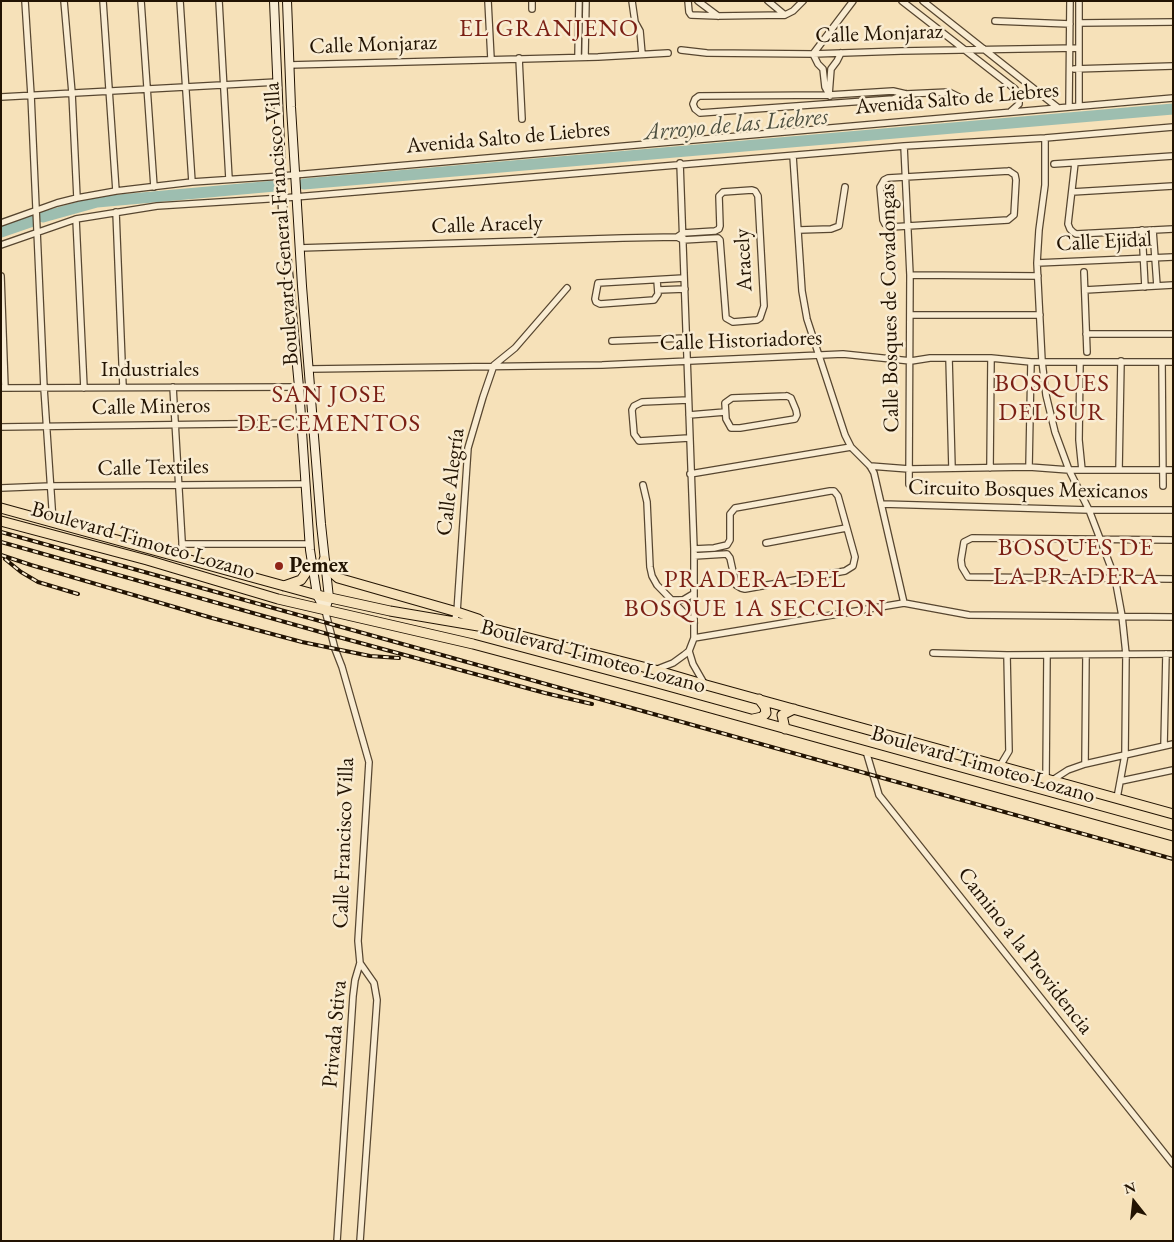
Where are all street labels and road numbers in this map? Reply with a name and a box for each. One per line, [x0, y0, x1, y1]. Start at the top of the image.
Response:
street label: Calle Monjaraz [815, 19, 943, 49]
street label: Calle Monjaraz [309, 30, 437, 60]
street label: Avenida Salto de Liebres [854, 77, 1060, 121]
street label: Boulevard General Francisco Villa [259, 81, 305, 367]
street label: Avenida Salto de Liebres [405, 116, 611, 160]
street label: Calle Bosques de Covadongas [875, 183, 905, 433]
street label: Calle Aracely [431, 210, 543, 240]
street label: Calle Ejidal [1055, 226, 1153, 258]
street label: Aracely [729, 228, 759, 292]
street label: Calle Historiadores [659, 325, 823, 357]
street label: Industriales [101, 357, 199, 383]
street label: Calle Mineros [91, 393, 211, 421]
street label: Calle Alegría [431, 427, 471, 537]
street label: Calle Textiles [97, 454, 209, 482]
street label: Circuito Bosques Mexicanos [908, 475, 1148, 505]
street label: Boulevard Timoteo Lozano [28, 496, 258, 586]
street label: Boulevard Timoteo Lozano [478, 614, 708, 700]
street label: Boulevard Timoteo Lozano [868, 720, 1098, 810]
street label: Calle Francisco Villa [328, 757, 360, 929]
street label: Camino a la Providencia [952, 862, 1098, 1040]
street label: Privada Stiva [317, 979, 353, 1089]

